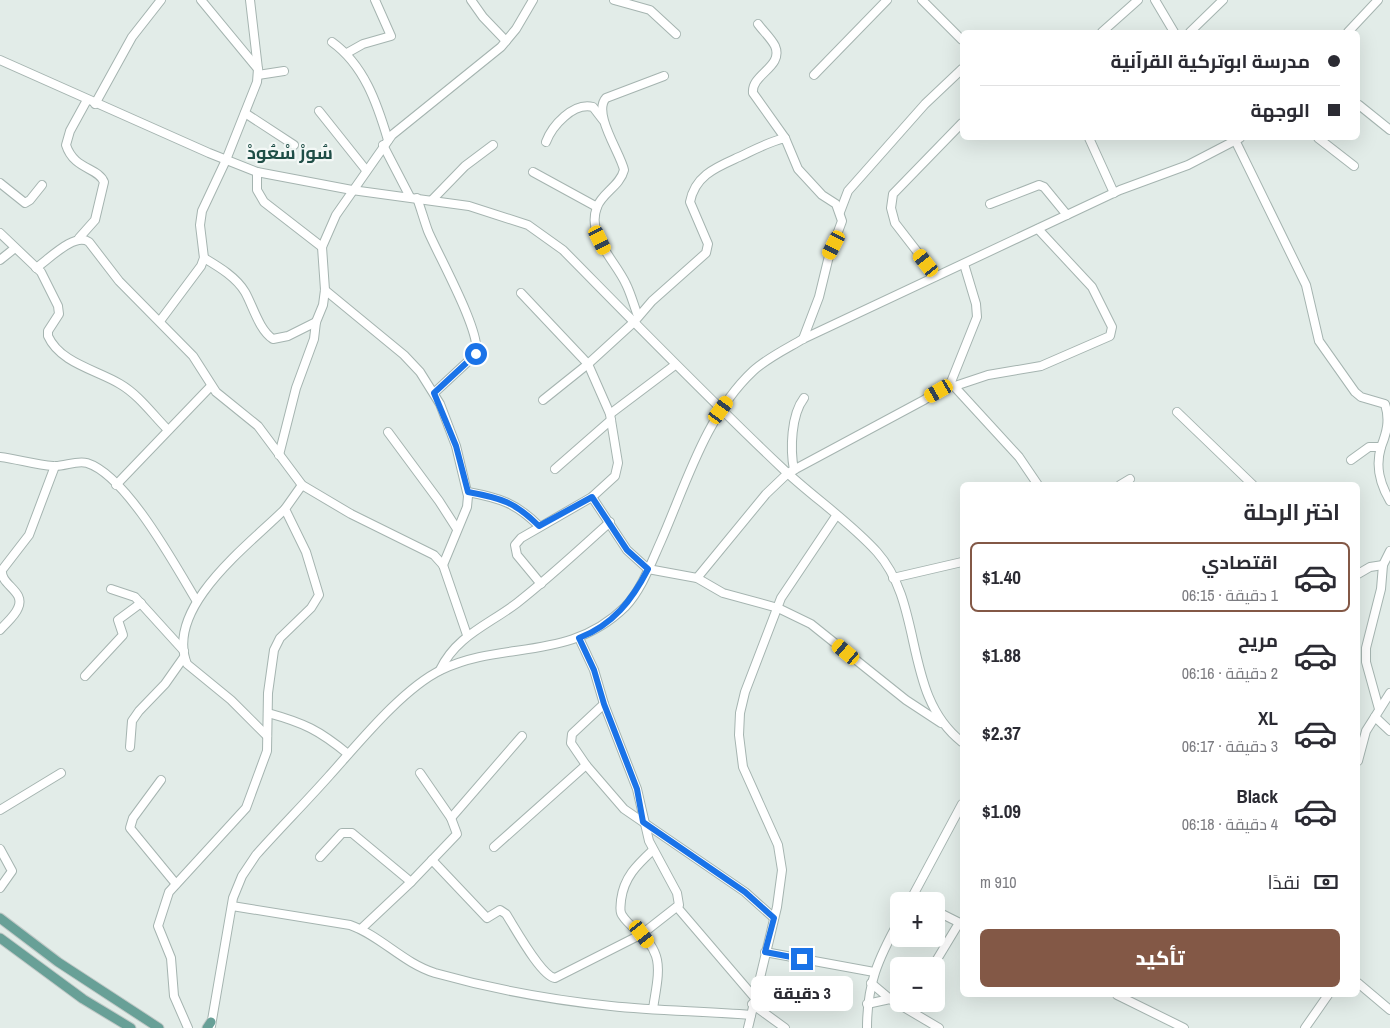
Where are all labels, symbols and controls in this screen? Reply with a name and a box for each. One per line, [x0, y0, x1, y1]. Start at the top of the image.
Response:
text: مدرسة ابوتركية القرآنية [1110, 48, 1310, 74]
text: الوجهة [1250, 97, 1310, 123]
district label: سُورْ سْعُودْ [247, 140, 333, 165]
car [586, 223, 613, 257]
car [820, 228, 847, 262]
car [910, 247, 941, 279]
route start [465, 343, 487, 365]
car [922, 377, 955, 405]
car [706, 393, 735, 427]
text: اختر الرحلة [1244, 497, 1340, 527]
text: اقتصادي [1202, 549, 1278, 575]
icon: car [1293, 555, 1338, 600]
text: $1.40 [982, 564, 1021, 590]
text: 1 دقيقة · 06:15 [1182, 584, 1278, 606]
text: مريح [1238, 627, 1278, 653]
icon: car [1293, 633, 1338, 678]
car [829, 637, 862, 667]
text: $1.88 [982, 642, 1021, 668]
text: 2 دقيقة · 06:16 [1182, 662, 1278, 684]
text: XL [1258, 705, 1278, 731]
icon: car [1293, 711, 1338, 756]
text: $2.37 [982, 720, 1021, 746]
text: 3 دقيقة · 06:17 [1182, 735, 1278, 757]
text: Black [1236, 783, 1278, 809]
icon: car [1293, 789, 1338, 834]
text: $1.09 [982, 798, 1021, 824]
text: 4 دقيقة · 06:18 [1182, 813, 1278, 835]
icon: cash [1312, 868, 1340, 896]
text: نقدًا [1268, 869, 1300, 895]
text: 910 m [980, 871, 1016, 893]
map controls [890, 892, 945, 1012]
button: + [890, 892, 945, 947]
car [626, 918, 657, 950]
button: تأكيد [980, 929, 1340, 987]
route end [791, 948, 813, 970]
button: − [890, 957, 945, 1012]
callout: 3 دقيقة [751, 976, 853, 1012]
text: 3 دقيقة [773, 982, 831, 1004]

